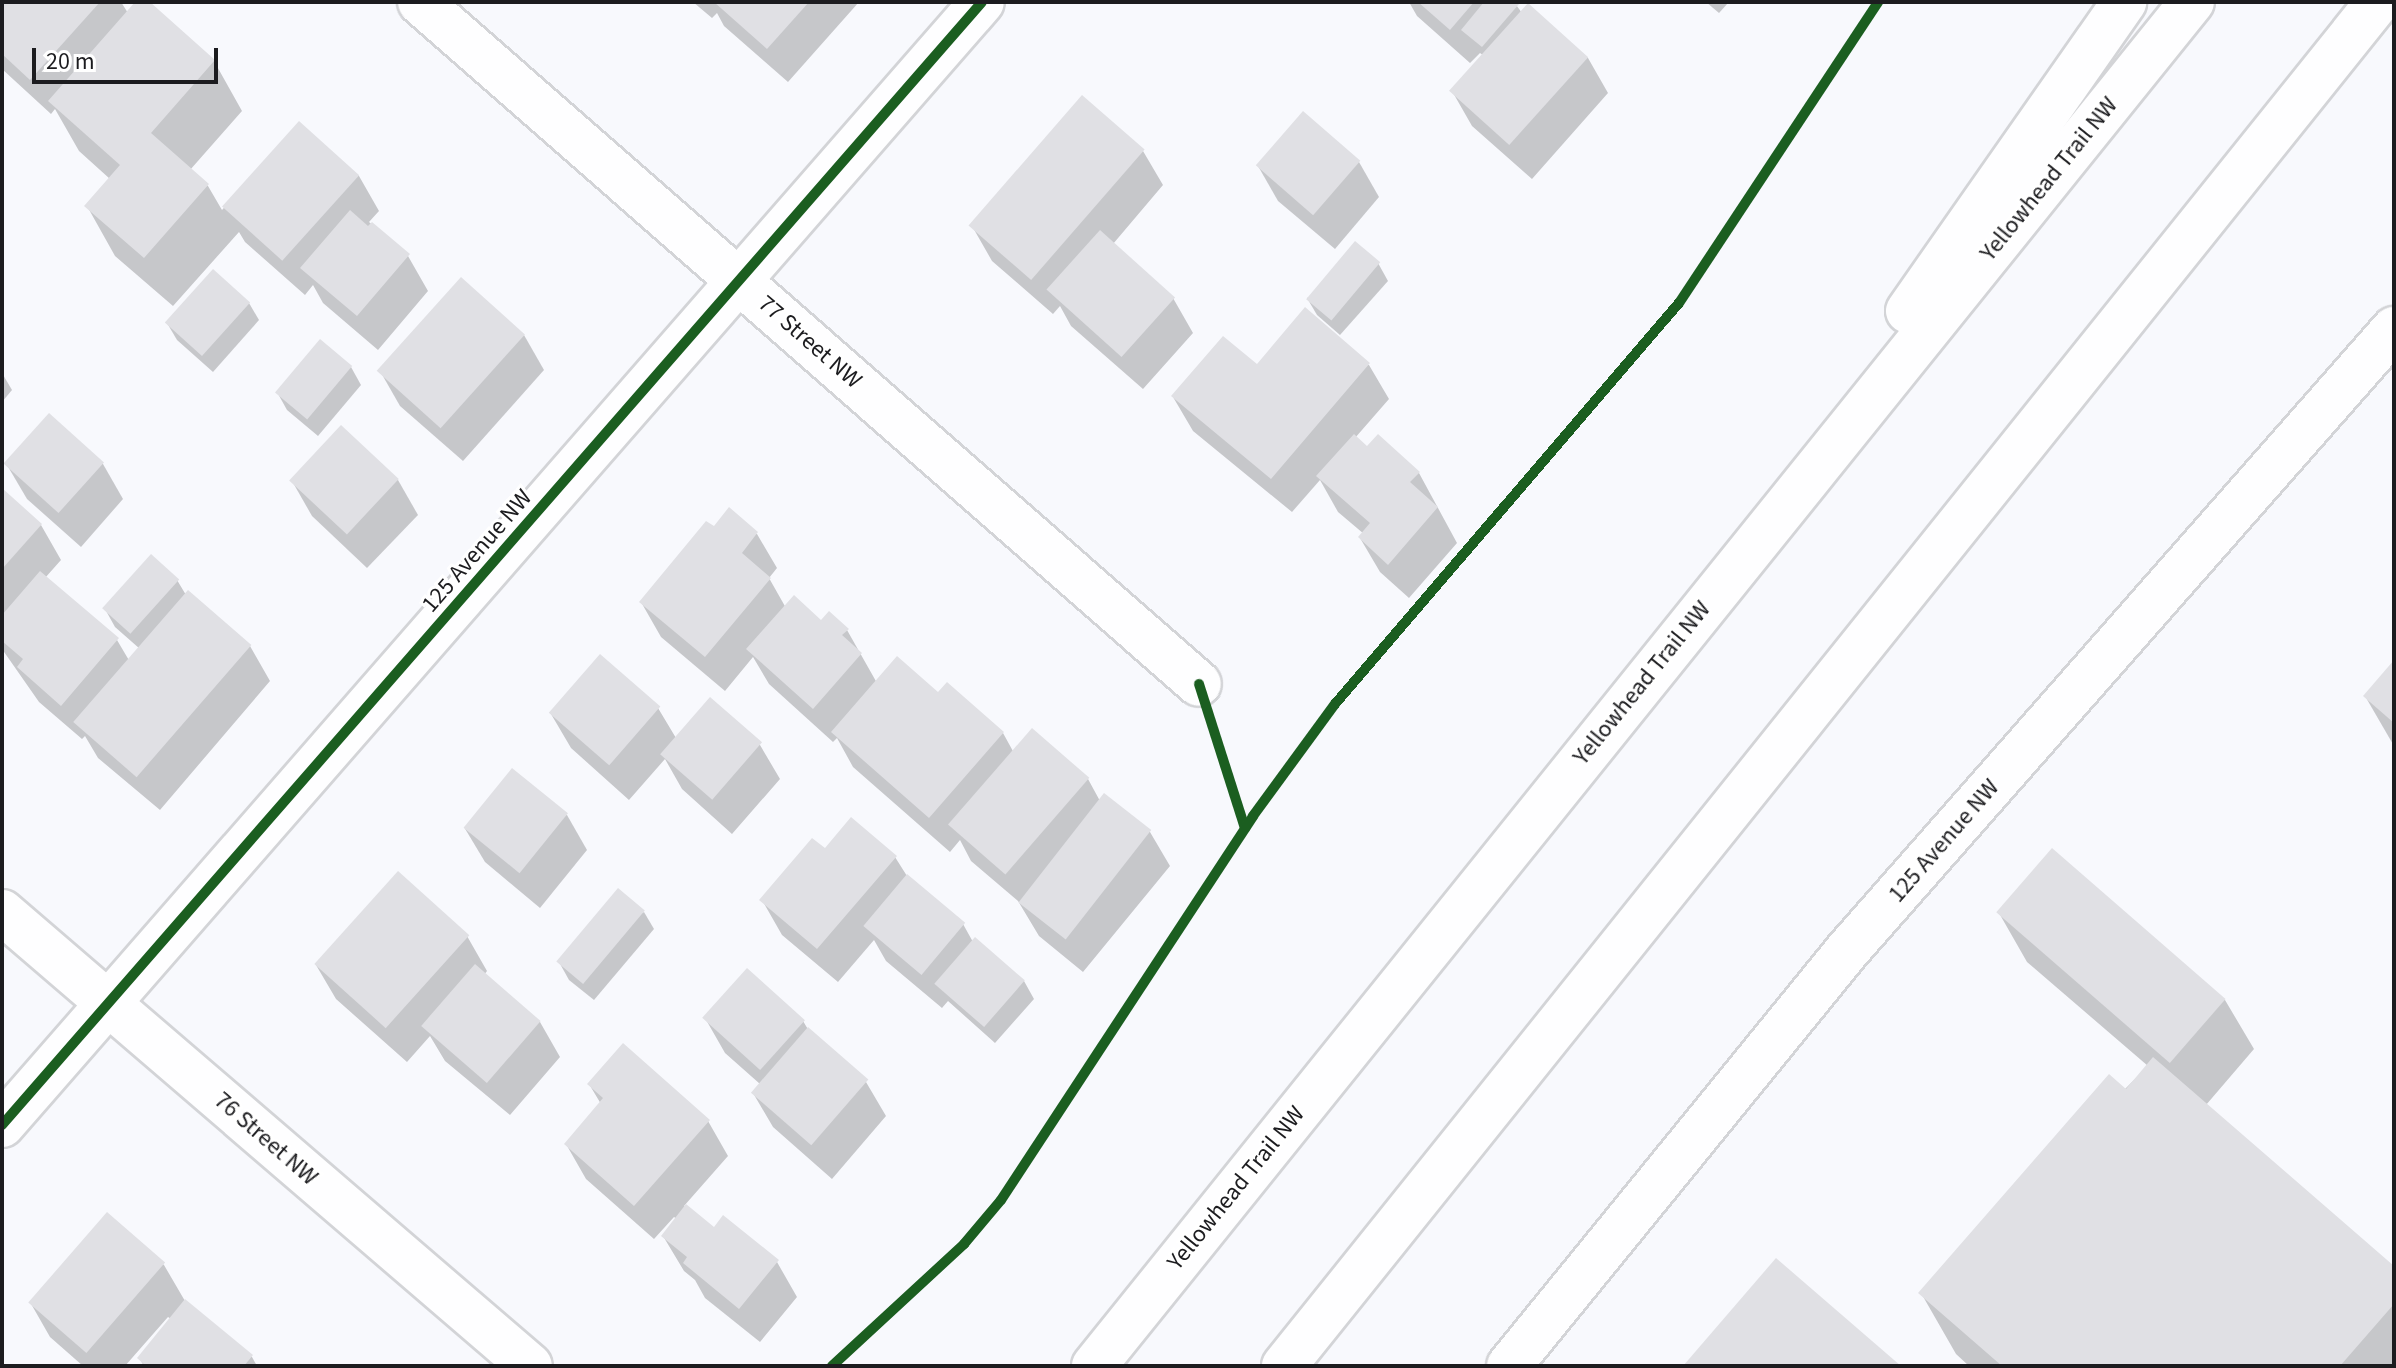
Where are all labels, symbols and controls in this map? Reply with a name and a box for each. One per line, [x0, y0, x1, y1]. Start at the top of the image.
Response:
scale bar [36, 32, 222, 82]
text: 20 m [46, 44, 95, 79]
street label: Yellowhead Trail NW [1974, 91, 2124, 267]
street label: 77 Street NW [752, 289, 868, 395]
street label: 125 Avenue NW [416, 484, 538, 618]
street label: Yellowhead Trail NW [1567, 595, 1717, 771]
street label: 125 Avenue NW [1883, 774, 2005, 908]
street label: 76 Street NW [208, 1086, 324, 1192]
street label: Yellowhead Trail NW [1161, 1100, 1311, 1276]

